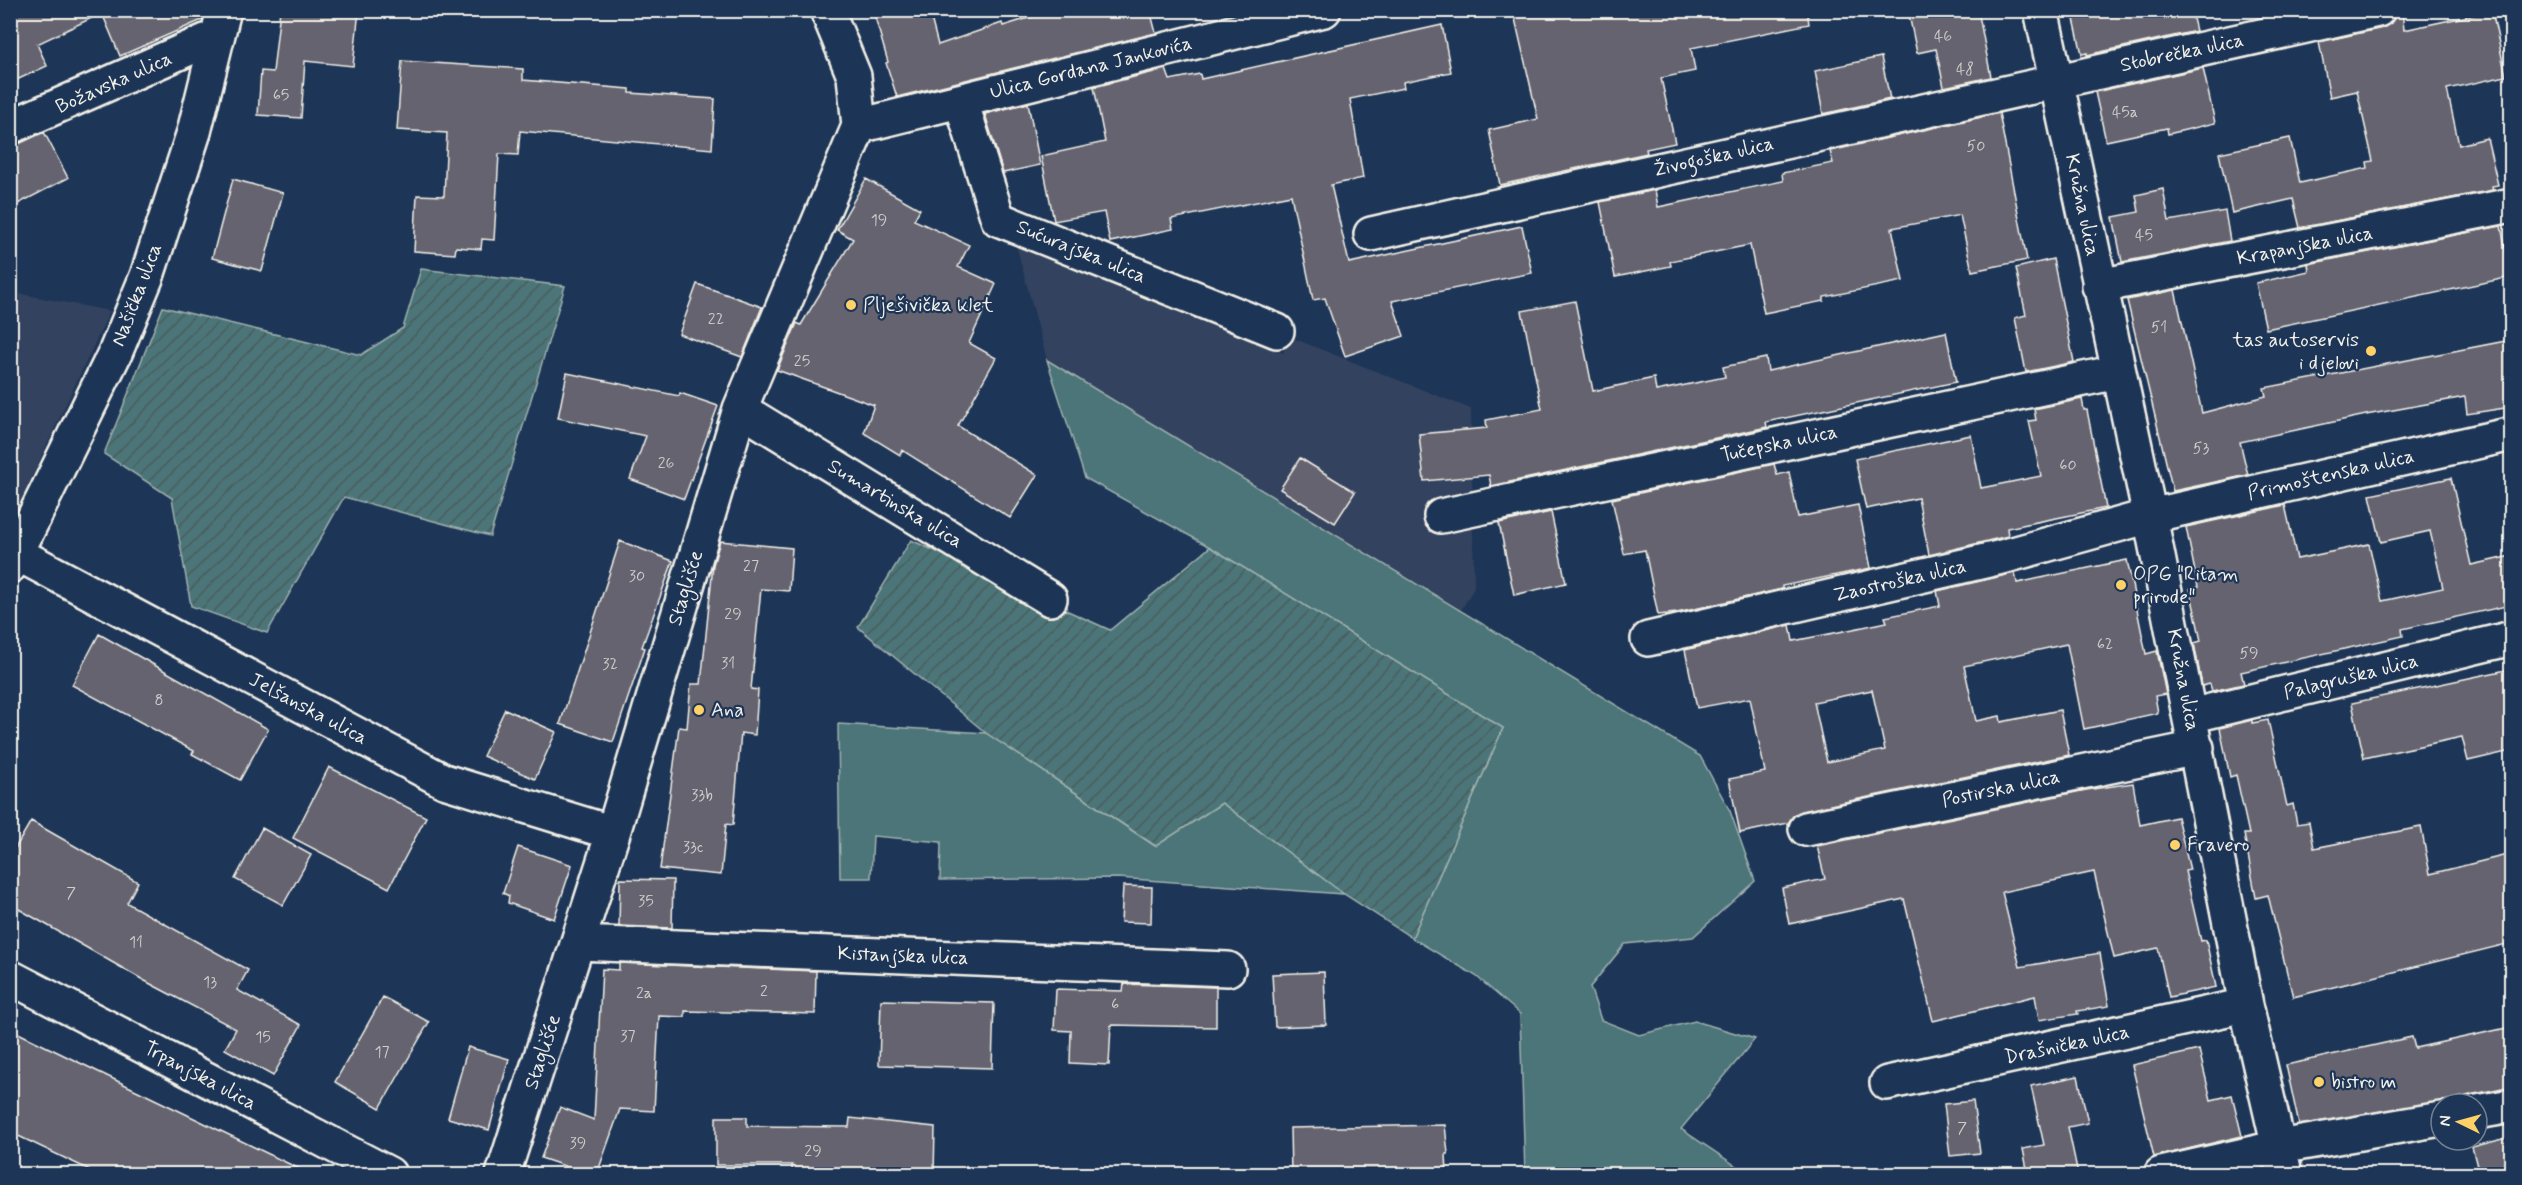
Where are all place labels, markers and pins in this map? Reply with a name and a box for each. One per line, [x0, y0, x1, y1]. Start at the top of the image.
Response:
place label: Plješivička klet [863, 292, 994, 319]
marker: Plješivička klet [844, 298, 858, 312]
place label: tas autoservis i djelovi [2232, 327, 2359, 377]
marker: tas autoservis i djelovi [2364, 344, 2378, 358]
place label: OPG "Ritam prirode" [2133, 561, 2238, 611]
marker: OPG "Ritam prirode" [2114, 578, 2128, 592]
place label: Ana [711, 697, 744, 724]
marker: Ana [692, 703, 706, 717]
place label: Fravero [2187, 832, 2250, 859]
marker: Fravero [2168, 838, 2182, 852]
place label: bistro m [2331, 1069, 2396, 1096]
marker: bistro m [2312, 1075, 2326, 1089]

